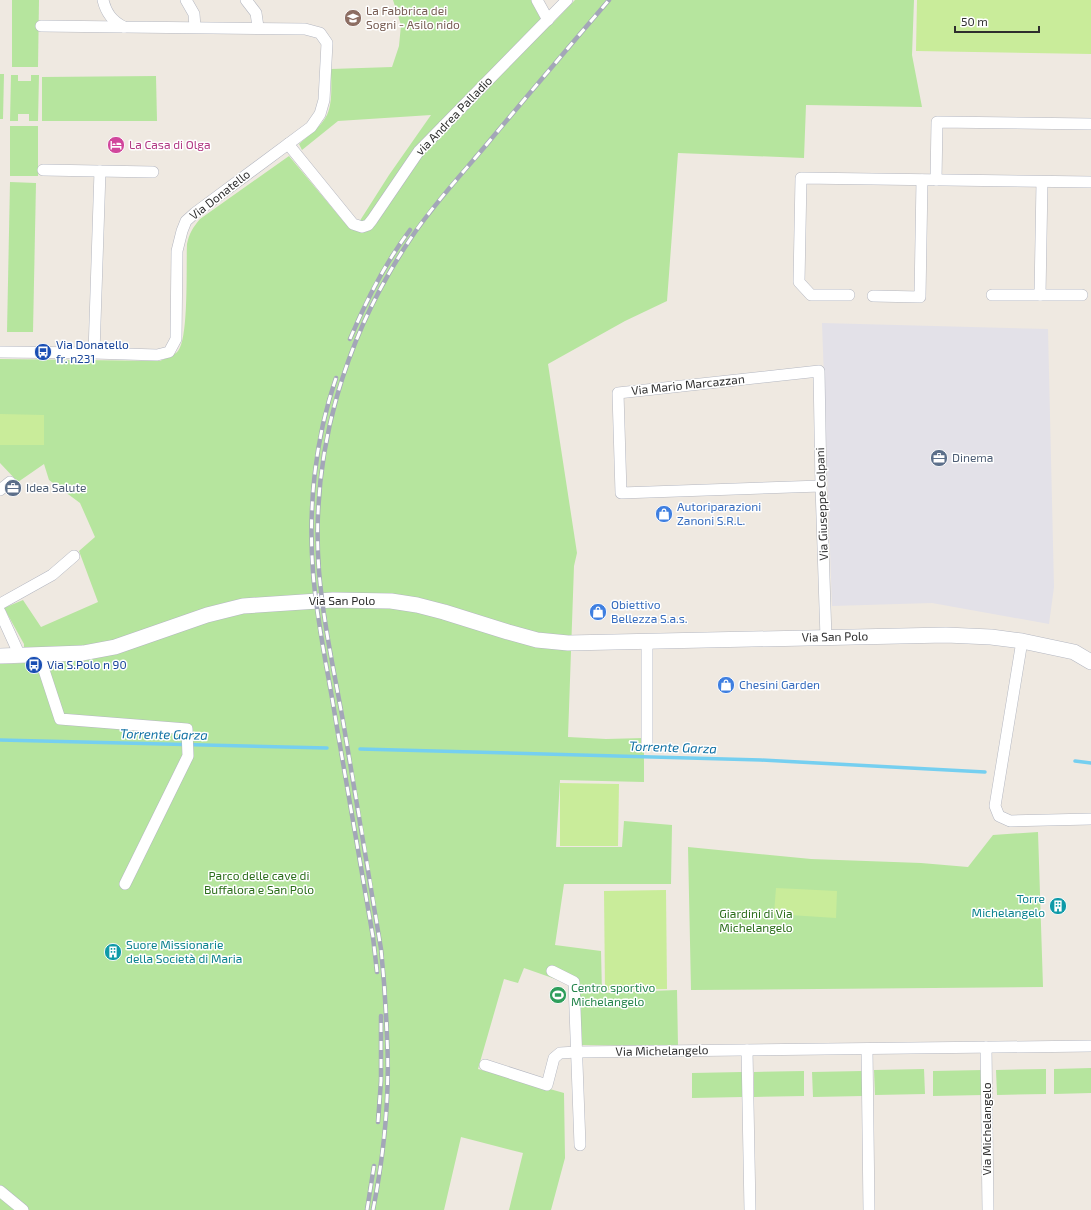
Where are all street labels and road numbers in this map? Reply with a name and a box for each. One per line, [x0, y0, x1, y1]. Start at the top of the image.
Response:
street label: via Andrea Palladio [412, 73, 495, 158]
street label: Via Donatello [186, 166, 253, 222]
street label: Via Mario Marcazzan [630, 371, 745, 397]
street label: Via Giuseppe Colpani [812, 447, 830, 561]
street label: Via San Polo [309, 593, 376, 607]
street label: Via San Polo [801, 628, 869, 644]
street label: Via Michelangelo [615, 1042, 709, 1058]
street label: Via Michelangelo [979, 1082, 993, 1175]

